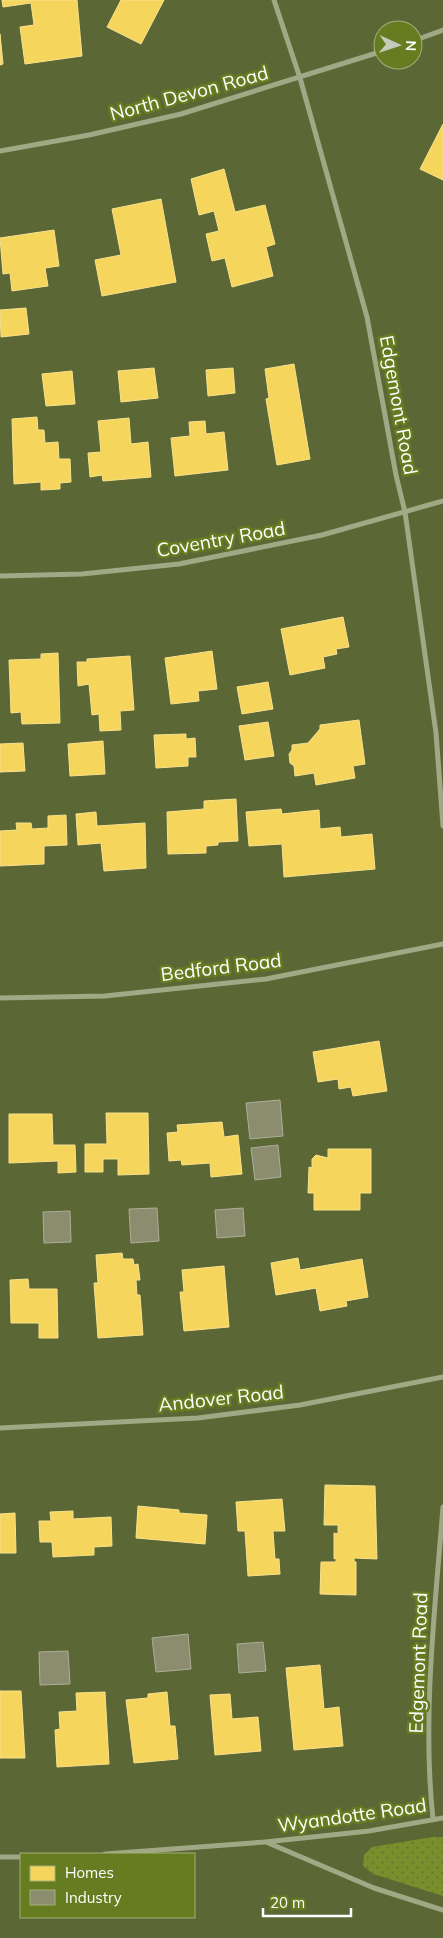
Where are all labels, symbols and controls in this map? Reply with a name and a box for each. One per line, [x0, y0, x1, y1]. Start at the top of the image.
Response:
north arrow [373, 20, 423, 70]
text: N [402, 40, 420, 51]
street label: North Devon Road [107, 60, 271, 126]
street label: Edgemont Road [375, 333, 423, 477]
street label: Coventry Road [155, 516, 287, 562]
street label: Bedford Road [159, 948, 283, 986]
street label: Andover Road [157, 1379, 285, 1417]
street label: Edgemont Road [404, 1592, 432, 1734]
street label: Wyandotte Road [276, 1793, 428, 1837]
legend [20, 1853, 195, 1918]
text: Homes [65, 1863, 114, 1882]
scale bar [263, 1886, 350, 1918]
text: Industry [65, 1888, 122, 1907]
text: 20 m [270, 1893, 305, 1912]

